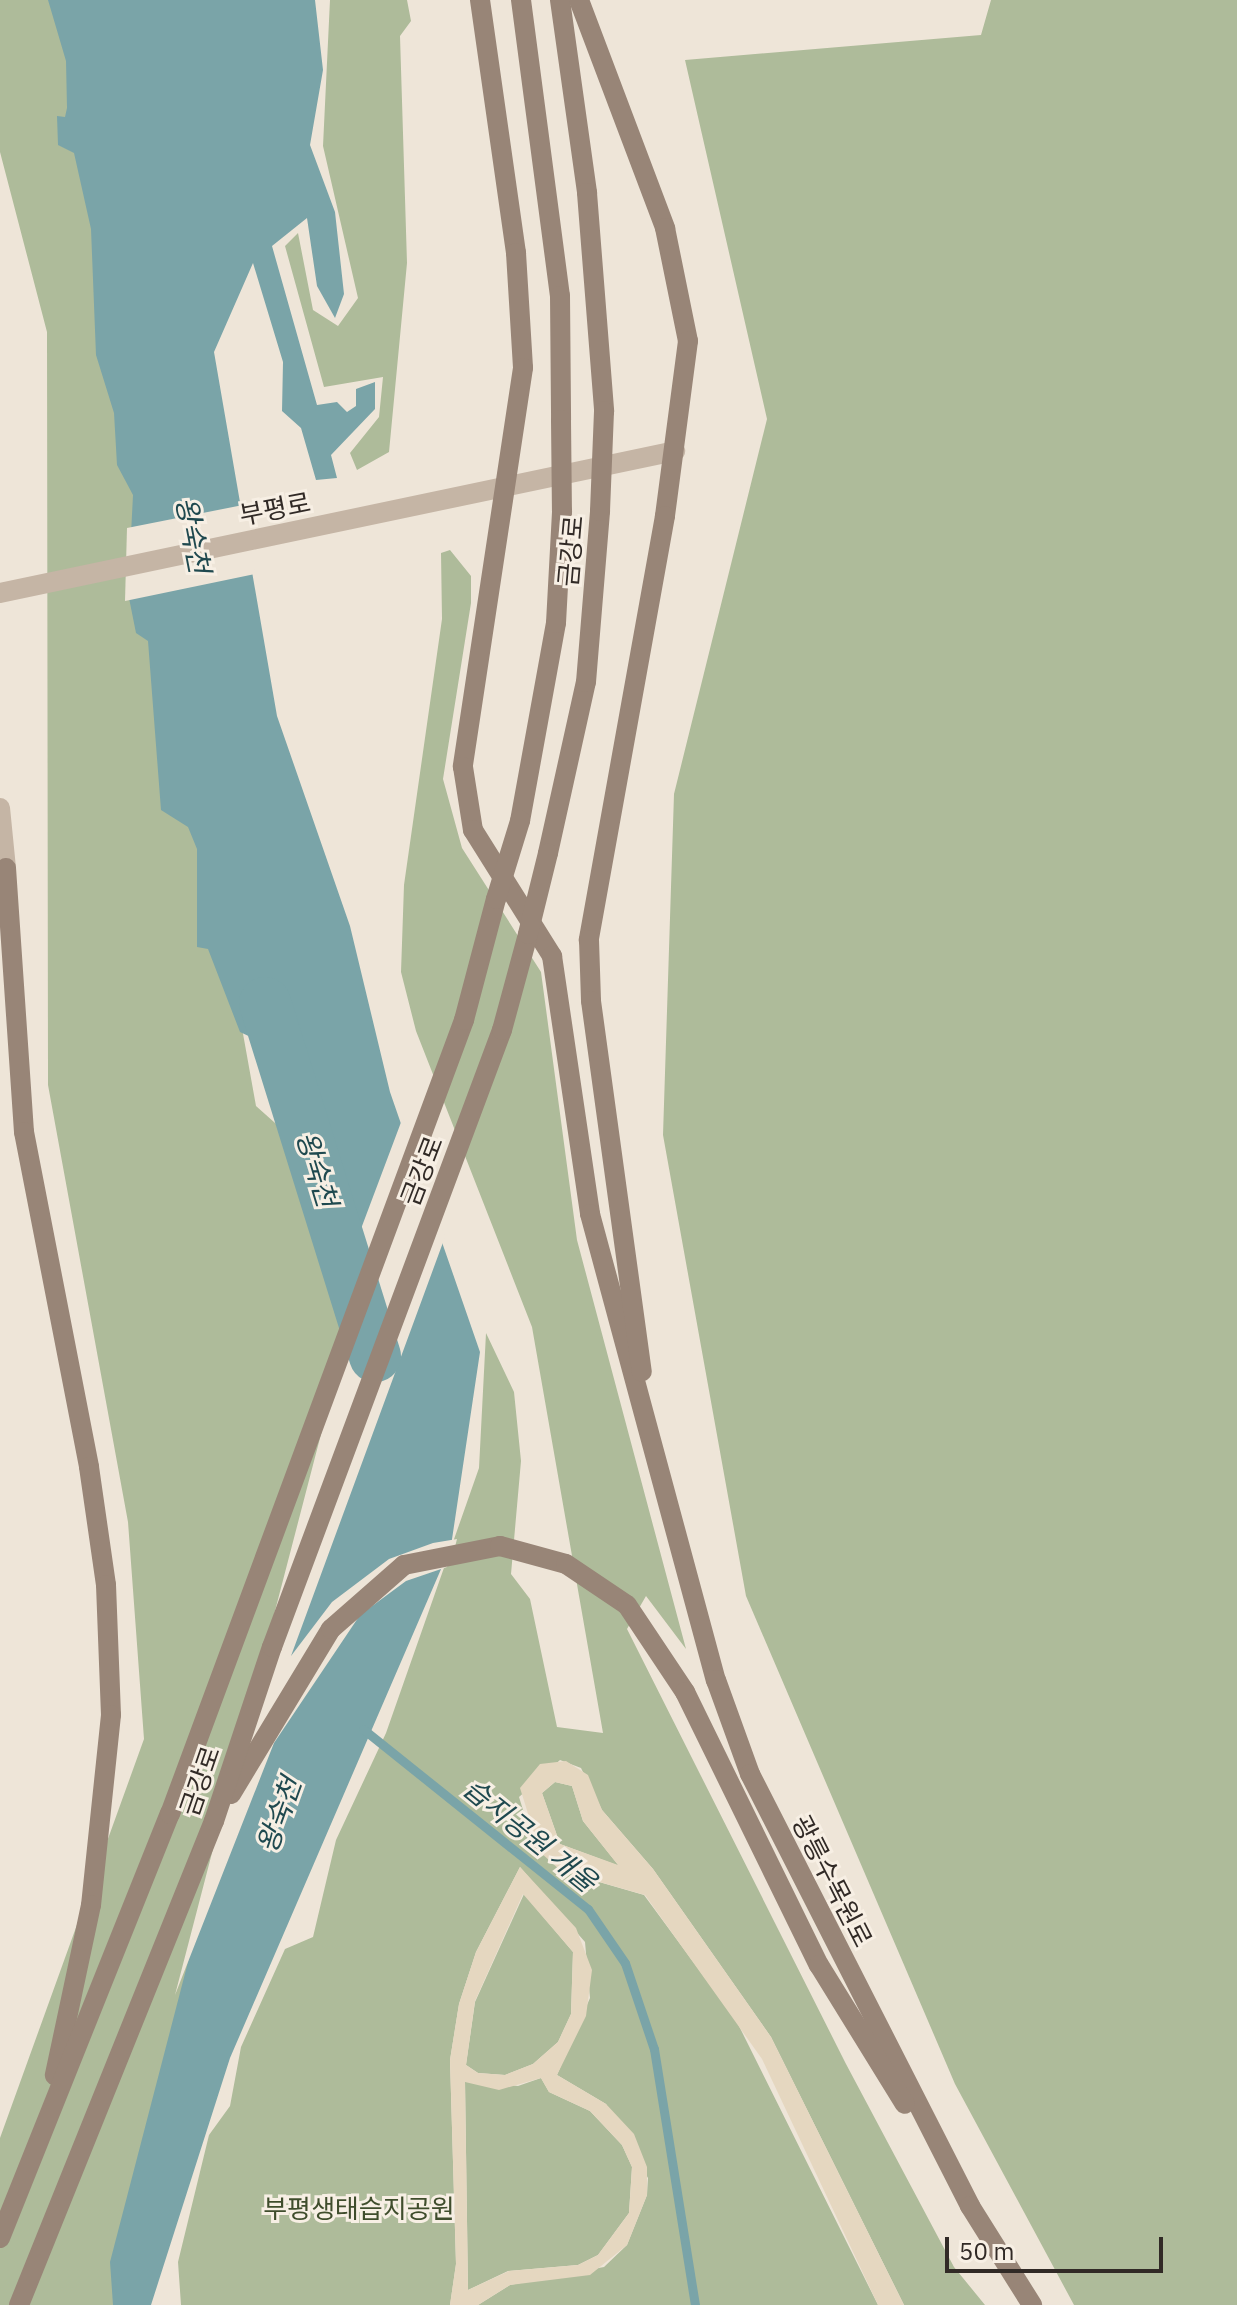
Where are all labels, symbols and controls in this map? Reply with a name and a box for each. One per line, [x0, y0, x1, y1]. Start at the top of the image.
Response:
street label: 부평로 [237, 487, 313, 531]
water label: 왕숙천 [169, 494, 217, 576]
street label: 금강로 [552, 514, 590, 588]
water label: 왕숙천 [290, 1127, 344, 1211]
street label: 금강로 [395, 1132, 449, 1210]
street label: 금강로 [174, 1742, 226, 1820]
water label: 습지공원 개울 [457, 1771, 603, 1899]
water label: 왕숙천 [250, 1773, 308, 1857]
street label: 광릉수목원로 [786, 1810, 878, 1952]
park label: 부평생태습지공원 [263, 2193, 455, 2225]
scale bar [949, 2221, 1167, 2271]
text: 50 m [959, 2235, 1014, 2267]

